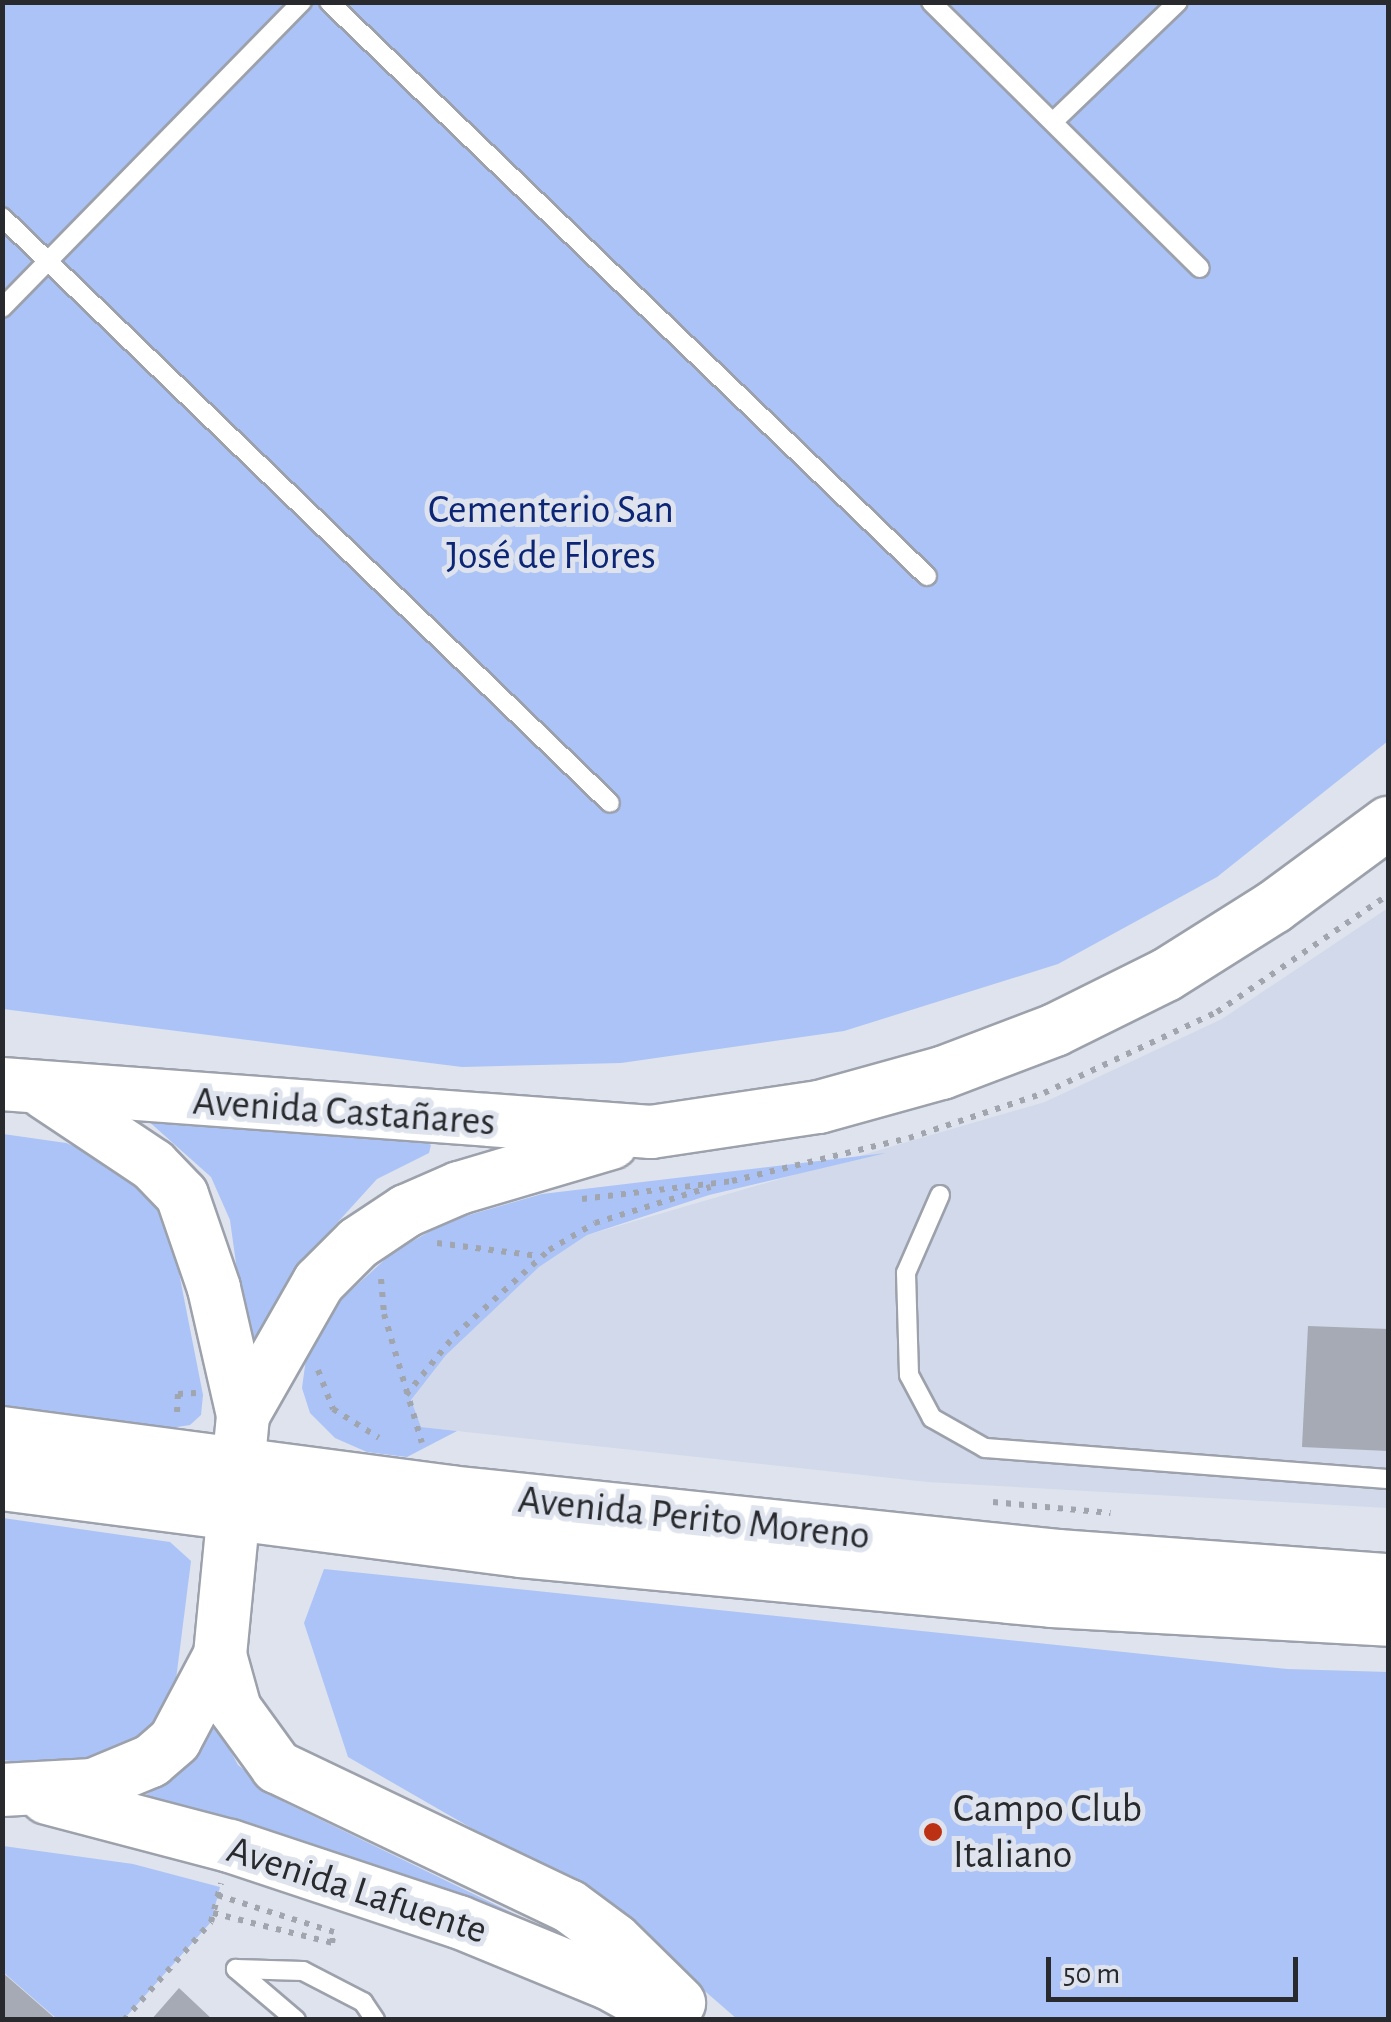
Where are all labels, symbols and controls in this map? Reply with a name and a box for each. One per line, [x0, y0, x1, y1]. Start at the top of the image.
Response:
park label: Cementerio San José de Flores [428, 486, 674, 580]
street label: Avenida Castañares [191, 1077, 497, 1147]
street label: Avenida Perito Moreno [516, 1476, 872, 1560]
place label: Campo Club Italiano [953, 1785, 1142, 1879]
marker: Campo Club Italiano [922, 1821, 944, 1843]
street label: Avenida Lafuente [221, 1825, 493, 1955]
scale bar [1051, 1937, 1304, 1999]
text: 50 m [1063, 1959, 1120, 1989]

